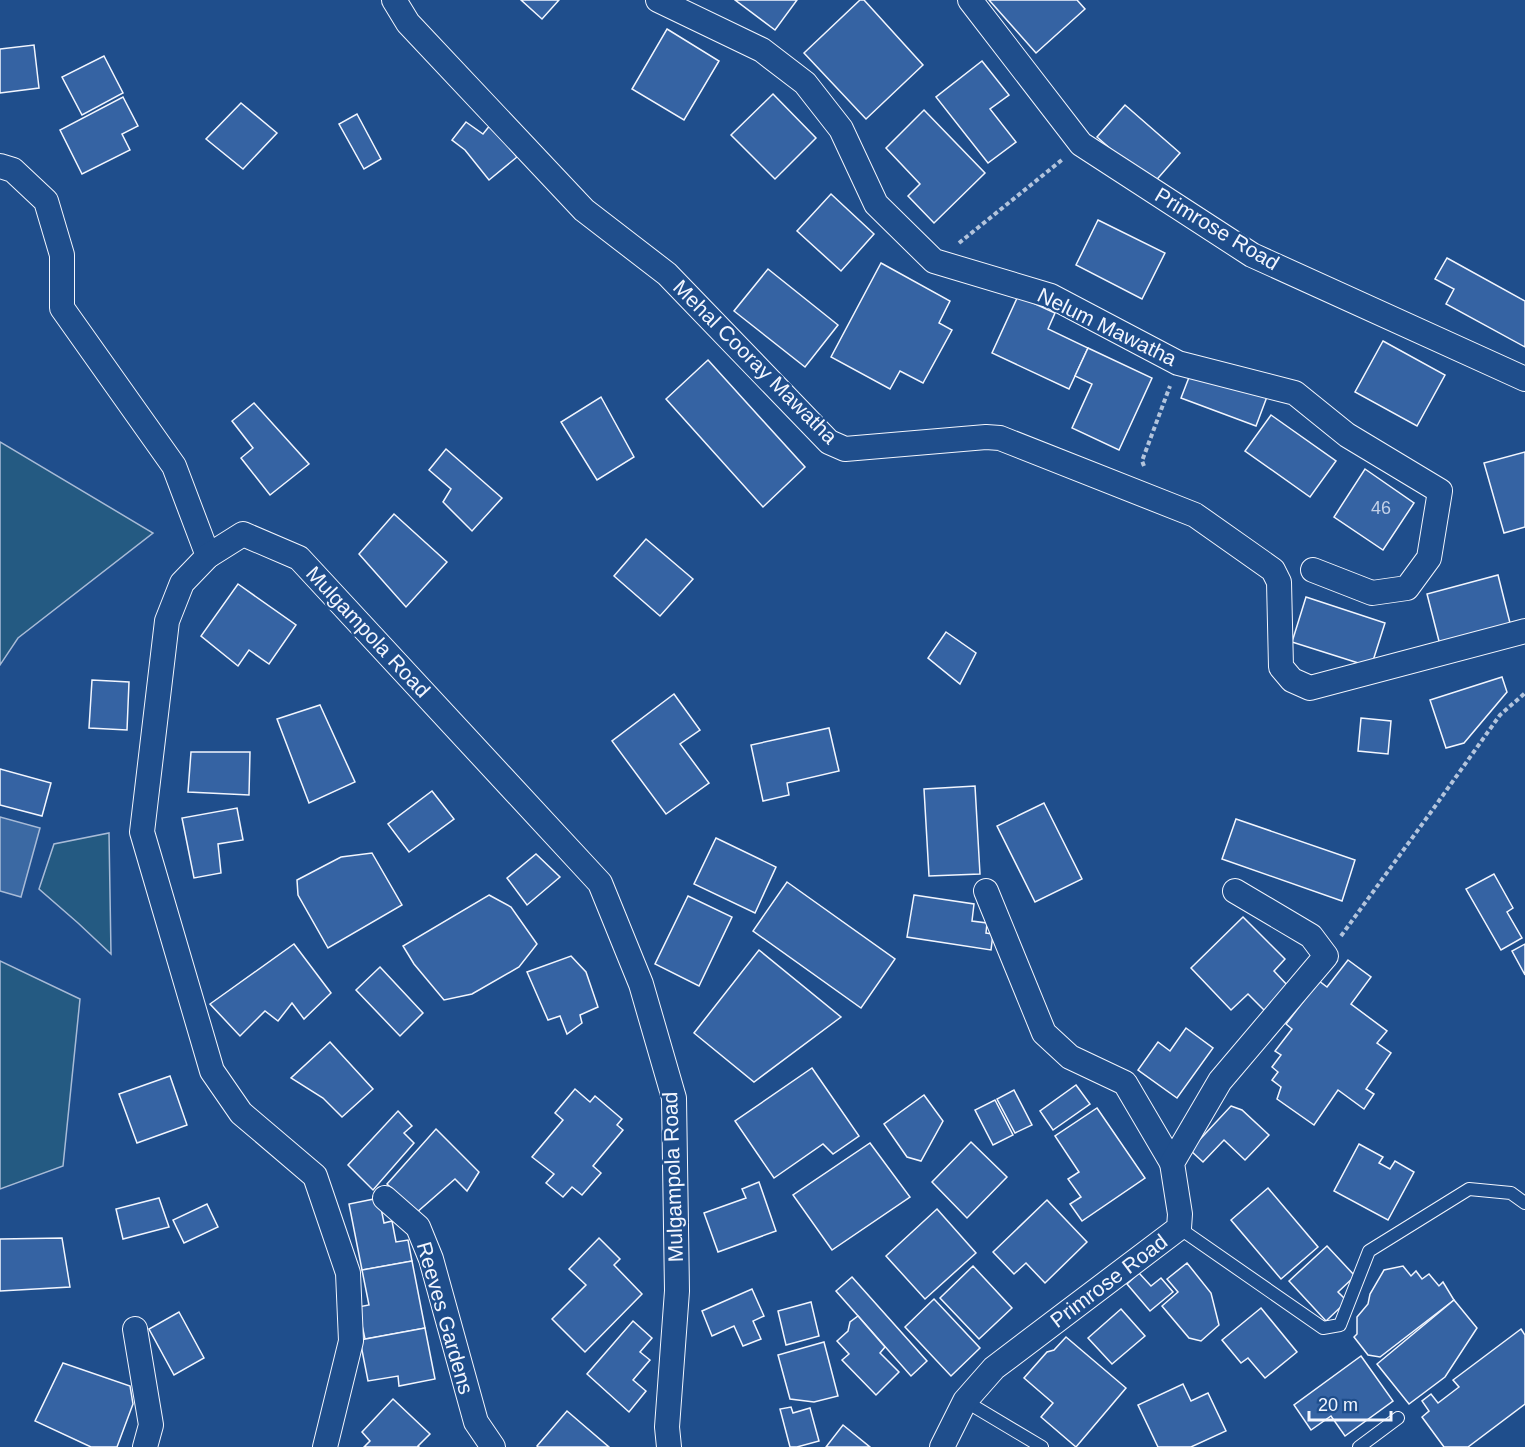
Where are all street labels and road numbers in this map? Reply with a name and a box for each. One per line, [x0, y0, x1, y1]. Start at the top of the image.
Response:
street label: Primrose Road [1151, 183, 1283, 274]
street label: Mehal Cooray Mawatha [669, 275, 842, 448]
street label: Nelum Mawatha [1034, 283, 1181, 370]
street label: Mulgampola Road [302, 561, 435, 702]
street label: Mulgampola Road [658, 1091, 687, 1263]
street label: Primrose Road [1046, 1229, 1172, 1332]
street label: Reeves Gardens [413, 1239, 478, 1397]

